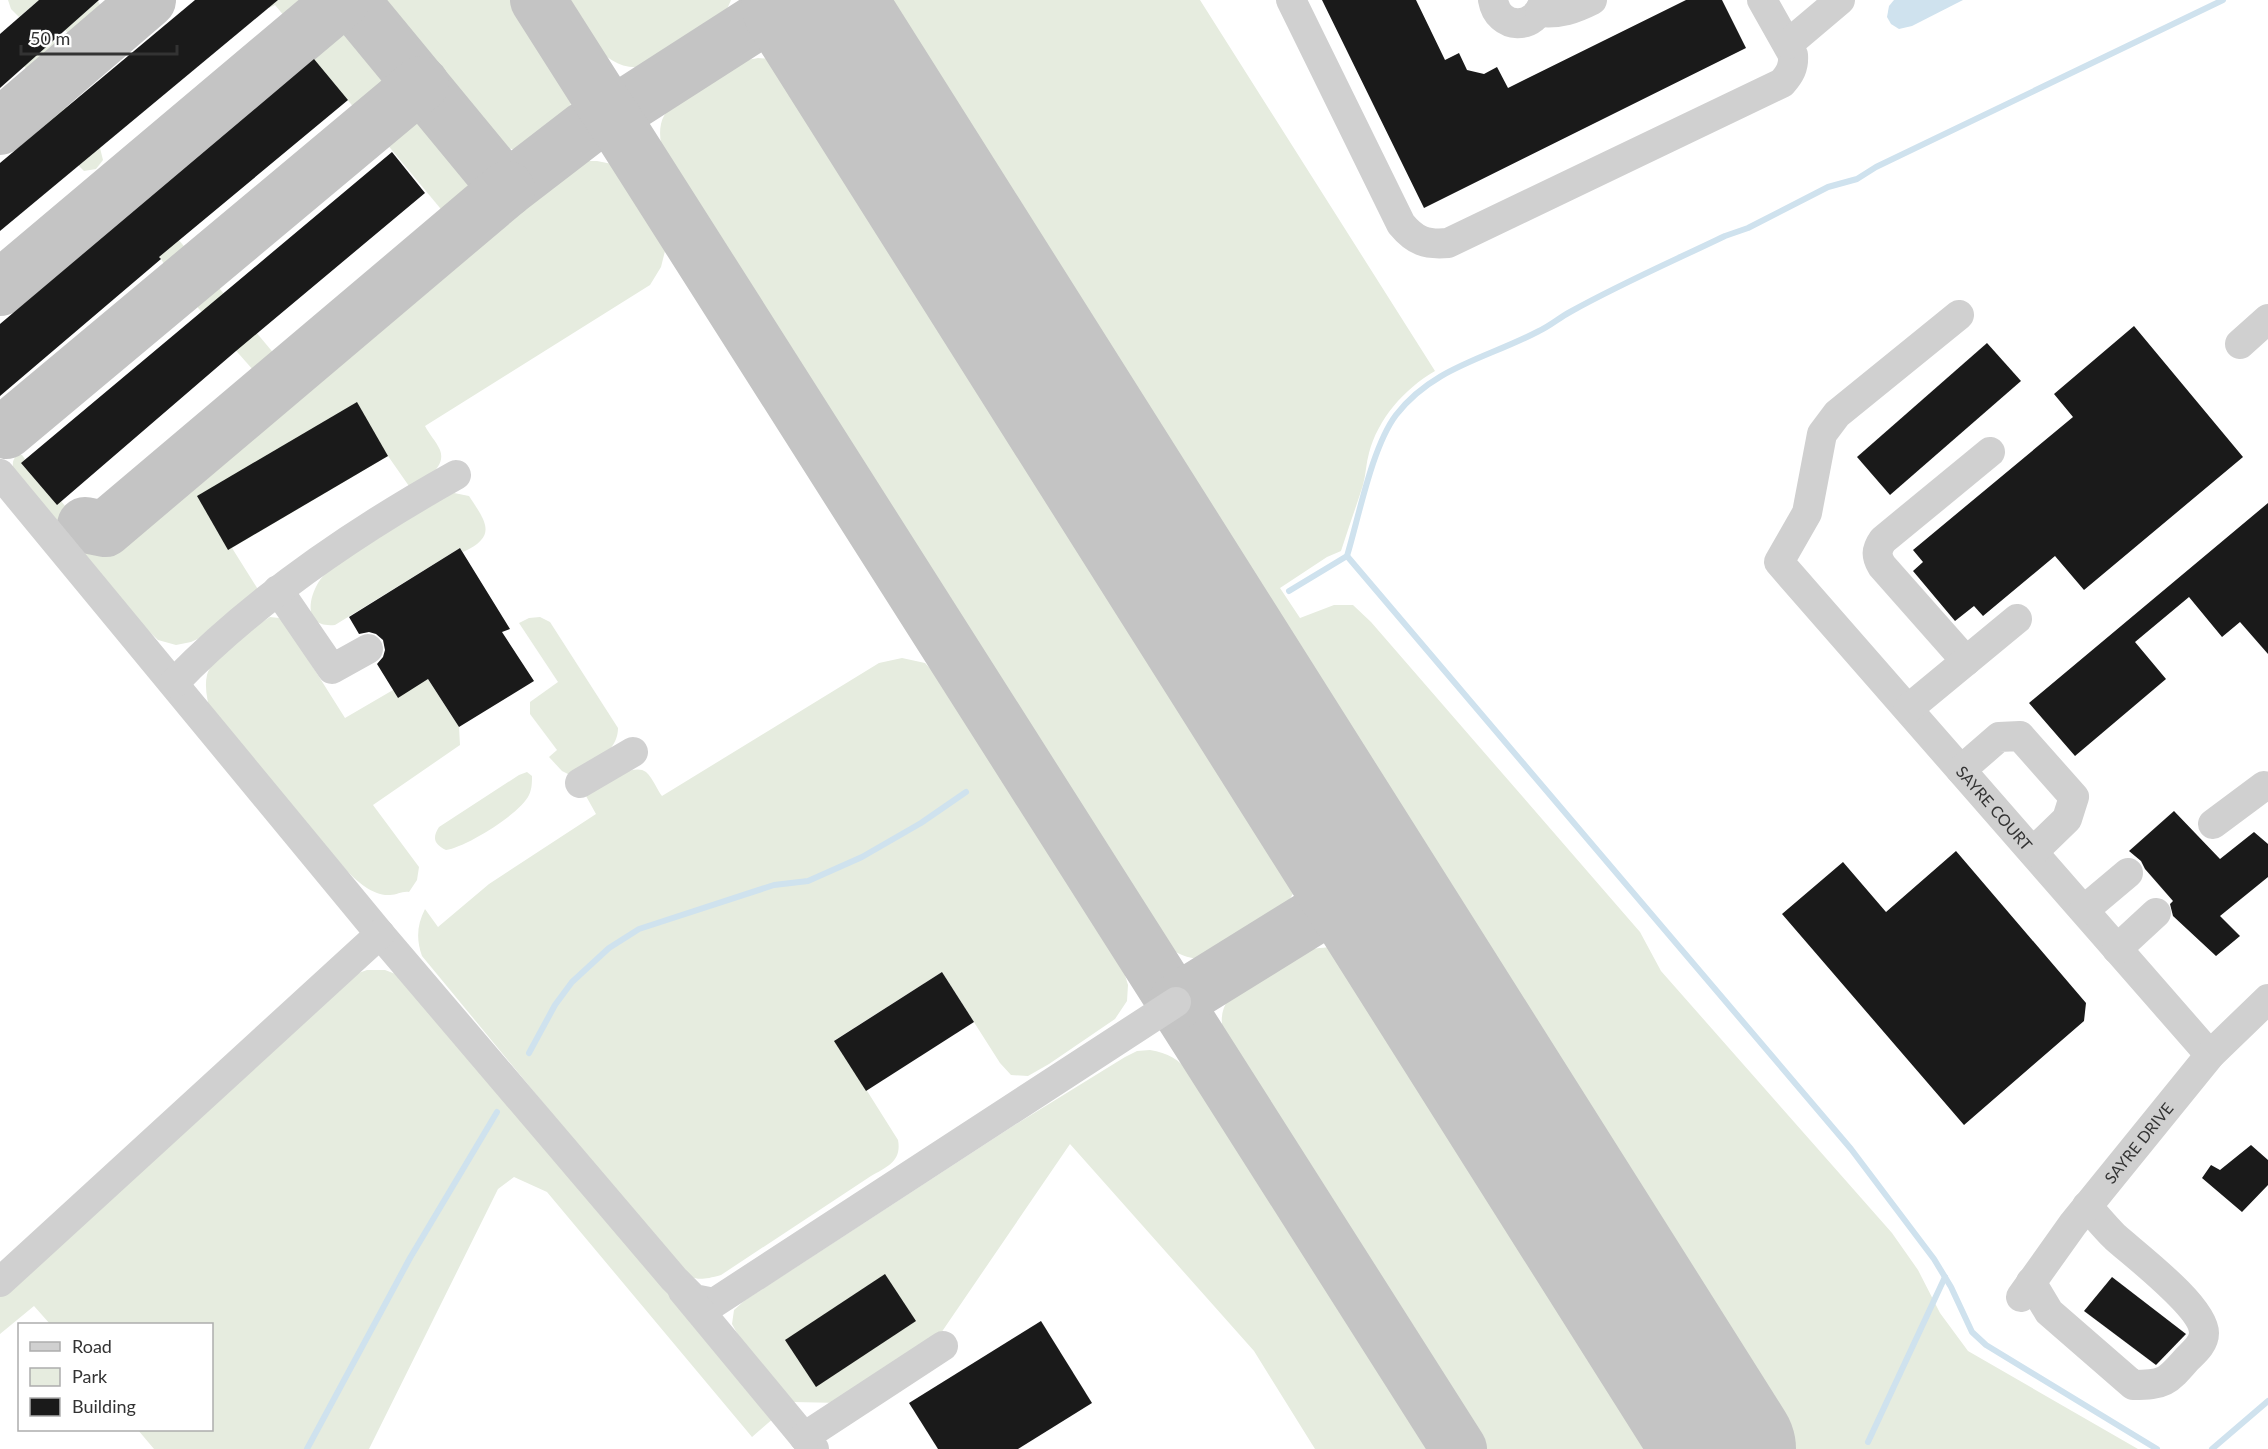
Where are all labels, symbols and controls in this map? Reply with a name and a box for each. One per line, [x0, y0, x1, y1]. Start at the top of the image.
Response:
scale bar [21, 18, 177, 56]
text: 50 m [30, 27, 70, 49]
street label: SAYRE COURT [1953, 762, 2037, 854]
street label: SAYRE DRIVE [2100, 1098, 2177, 1187]
legend [18, 1323, 213, 1431]
text: Road [72, 1335, 112, 1357]
text: Park [72, 1365, 108, 1387]
text: Building [72, 1395, 136, 1417]

